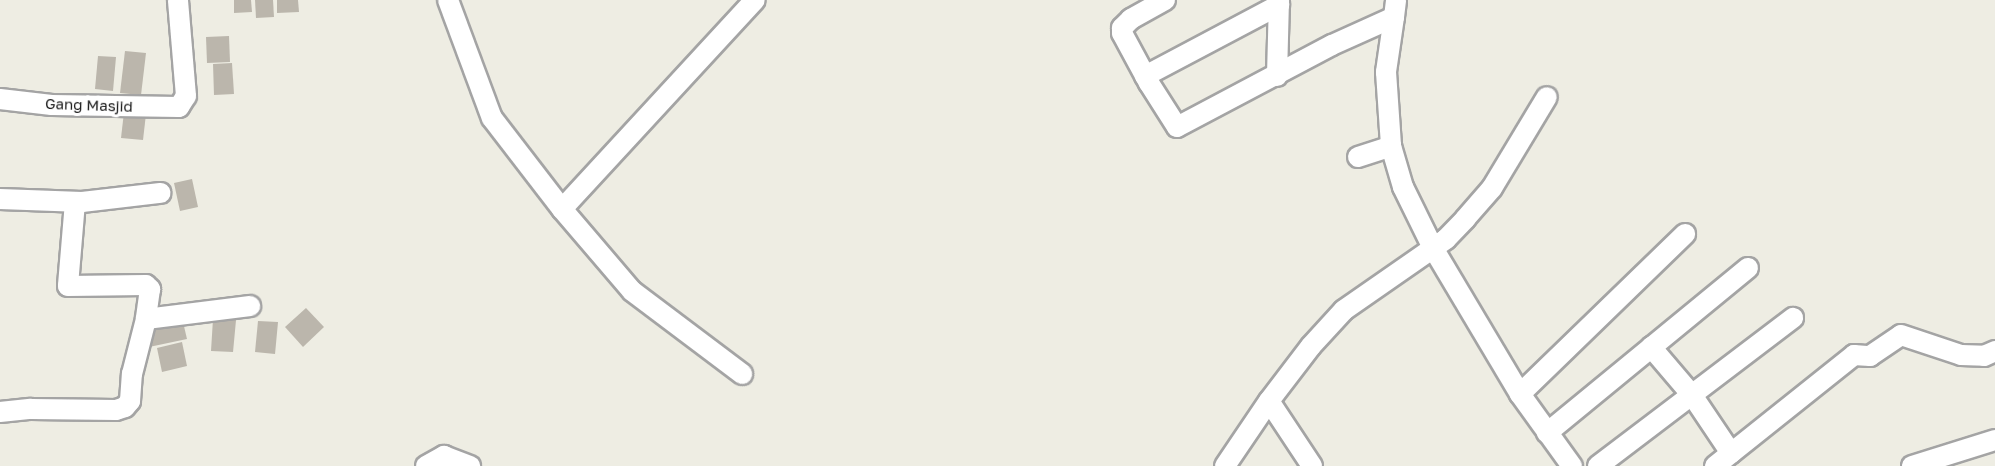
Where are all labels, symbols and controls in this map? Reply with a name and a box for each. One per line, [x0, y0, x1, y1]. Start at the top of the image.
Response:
street label: Gang Masjid [45, 94, 133, 116]

